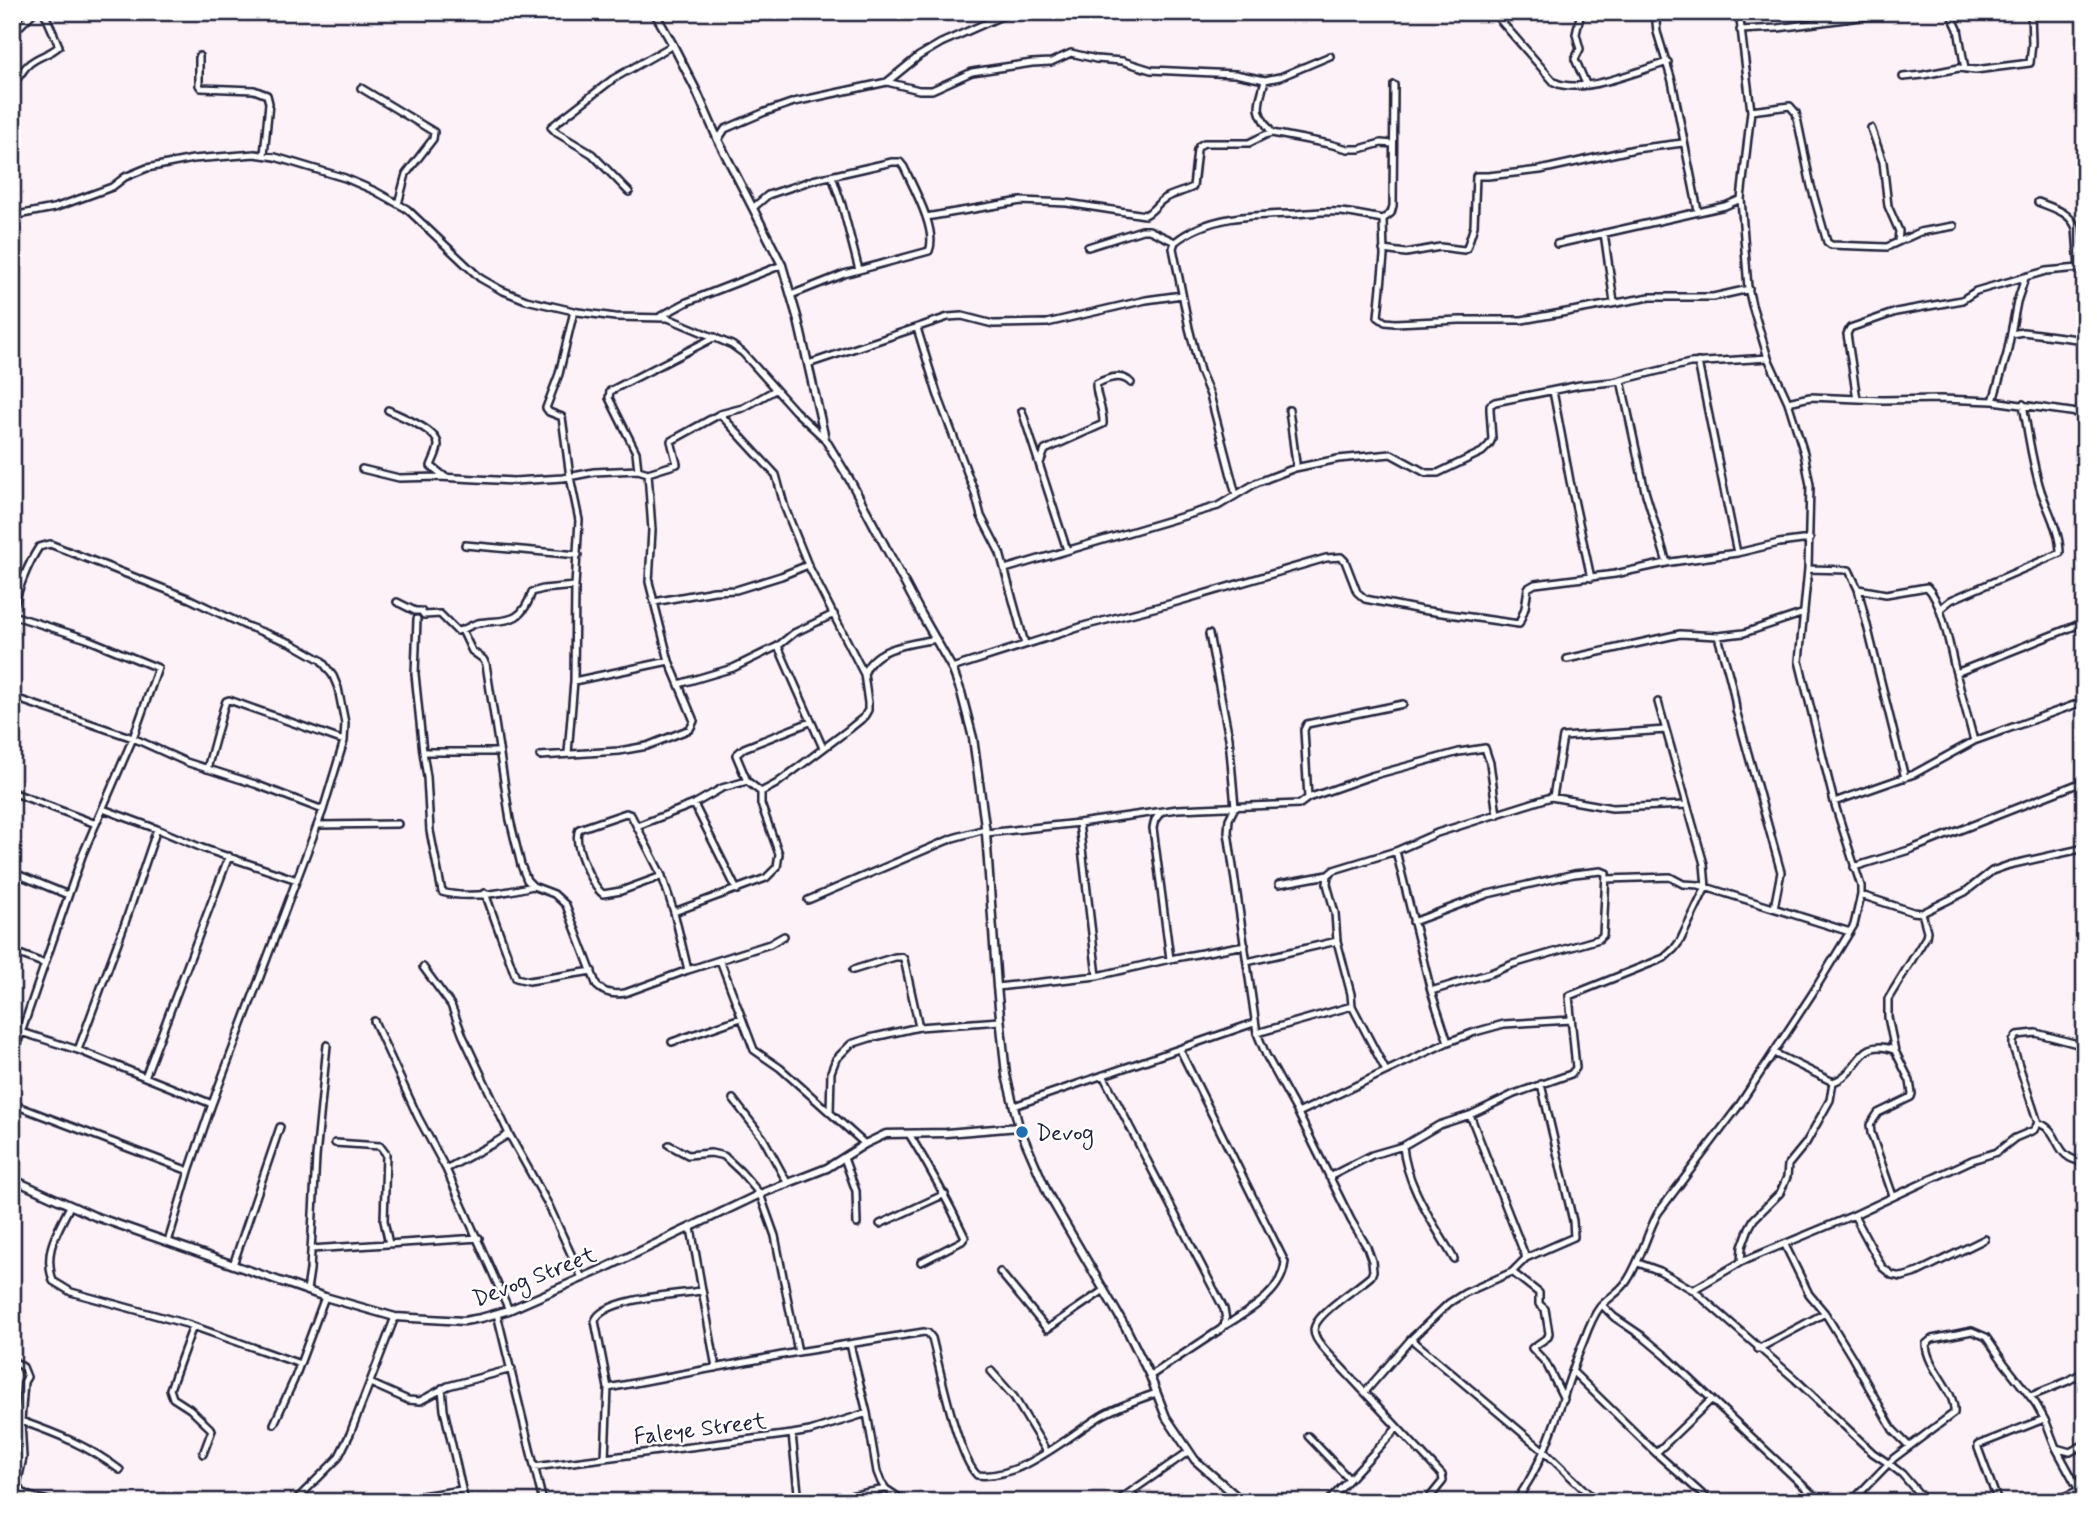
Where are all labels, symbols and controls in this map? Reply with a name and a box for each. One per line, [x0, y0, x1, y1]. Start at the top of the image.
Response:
place label: Devog [1036, 1119, 1094, 1151]
marker: Devog [1014, 1124, 1030, 1140]
street label: Devog Street [469, 1240, 602, 1317]
street label: Faleye Street [632, 1407, 769, 1453]

